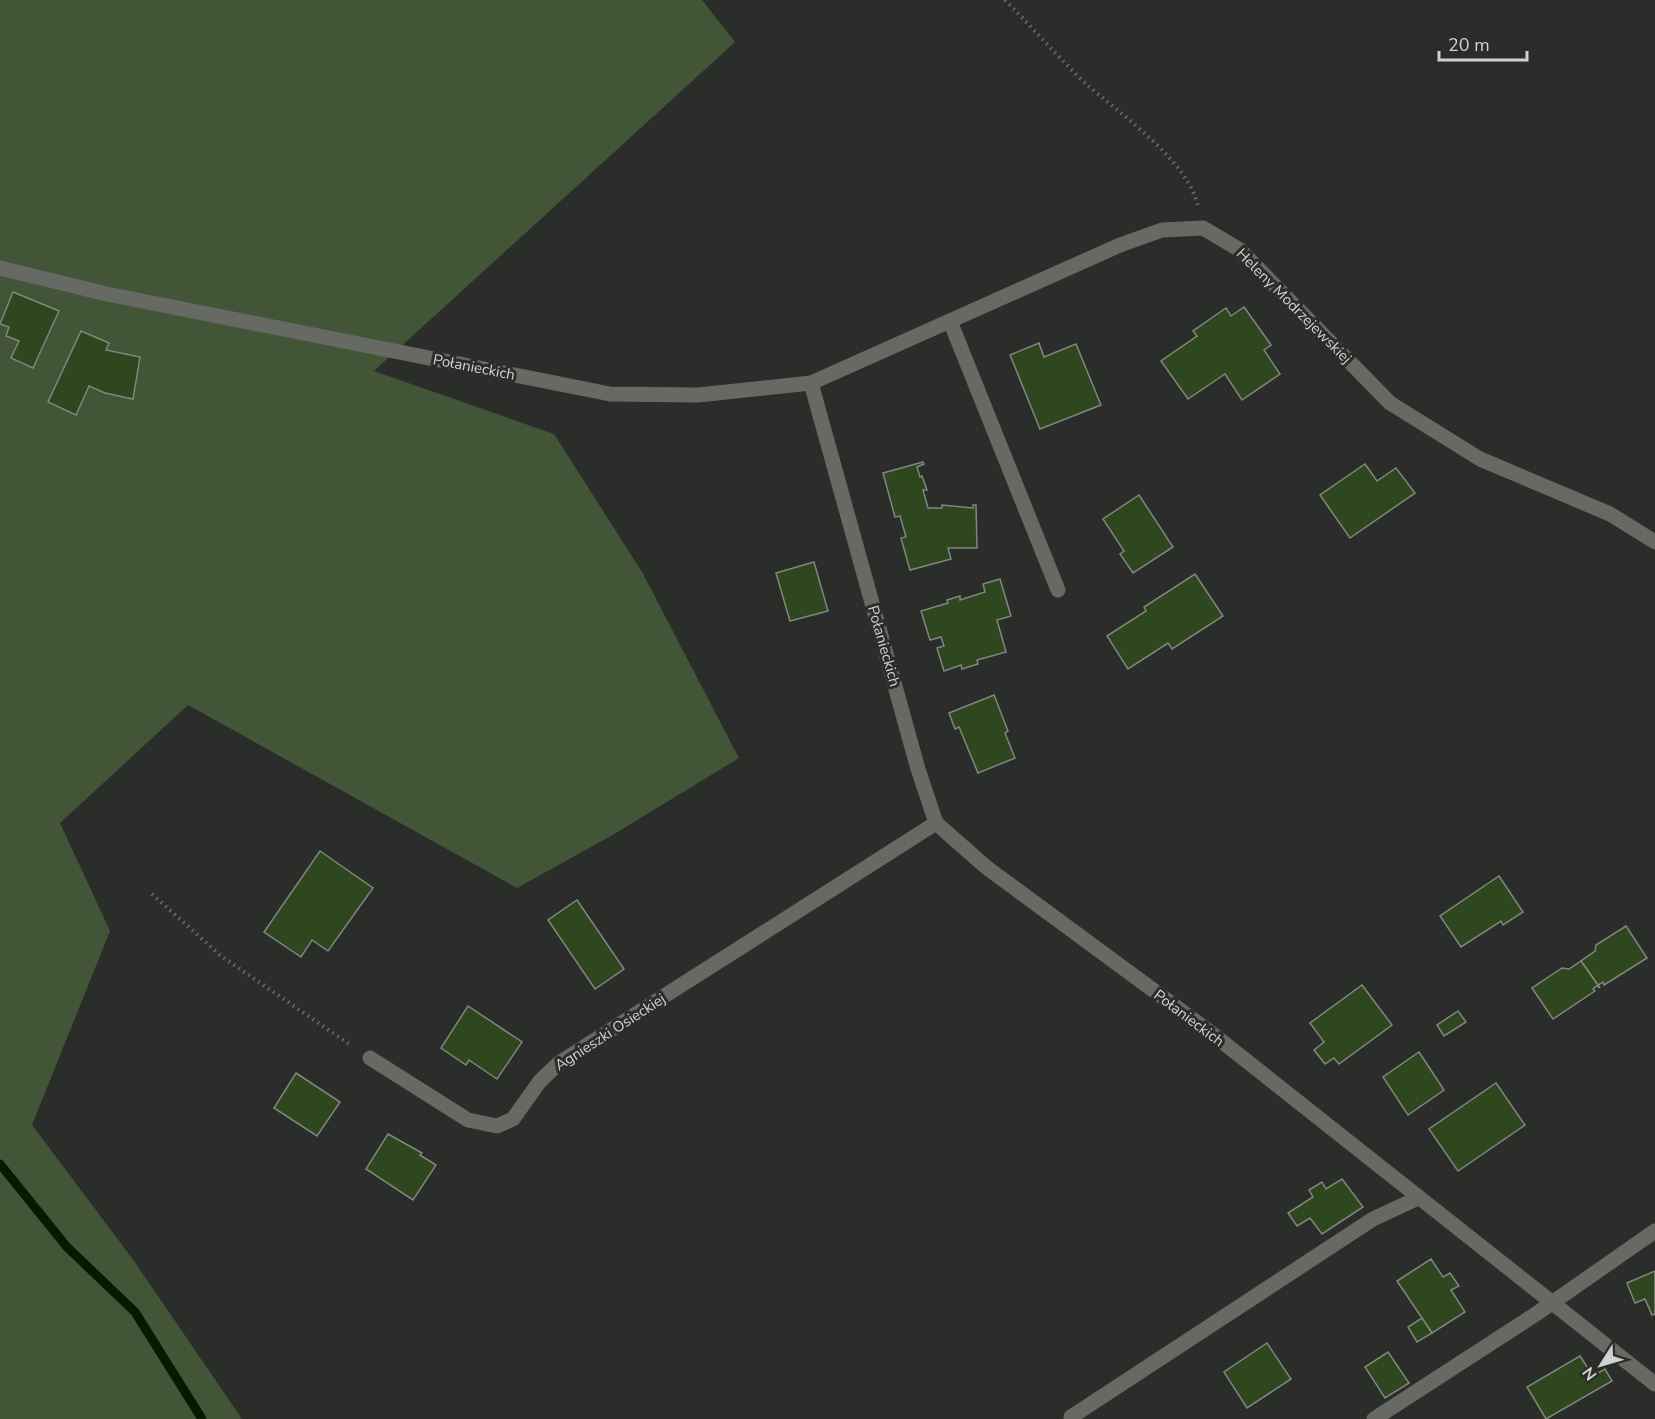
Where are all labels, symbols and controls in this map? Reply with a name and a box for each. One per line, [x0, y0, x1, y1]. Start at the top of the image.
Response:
scale bar [1439, 24, 1528, 62]
text: 20 m [1448, 33, 1490, 57]
street label: Heleny Modrzejewskiej [1232, 244, 1356, 368]
street label: Połanieckich [431, 349, 517, 385]
street label: Połanieckich [863, 603, 905, 689]
street label: Połanieckich [1150, 985, 1228, 1051]
street label: Agnieszki Osieckiej [551, 989, 669, 1075]
north arrow [1571, 1335, 1631, 1395]
text: N [1577, 1362, 1602, 1385]

